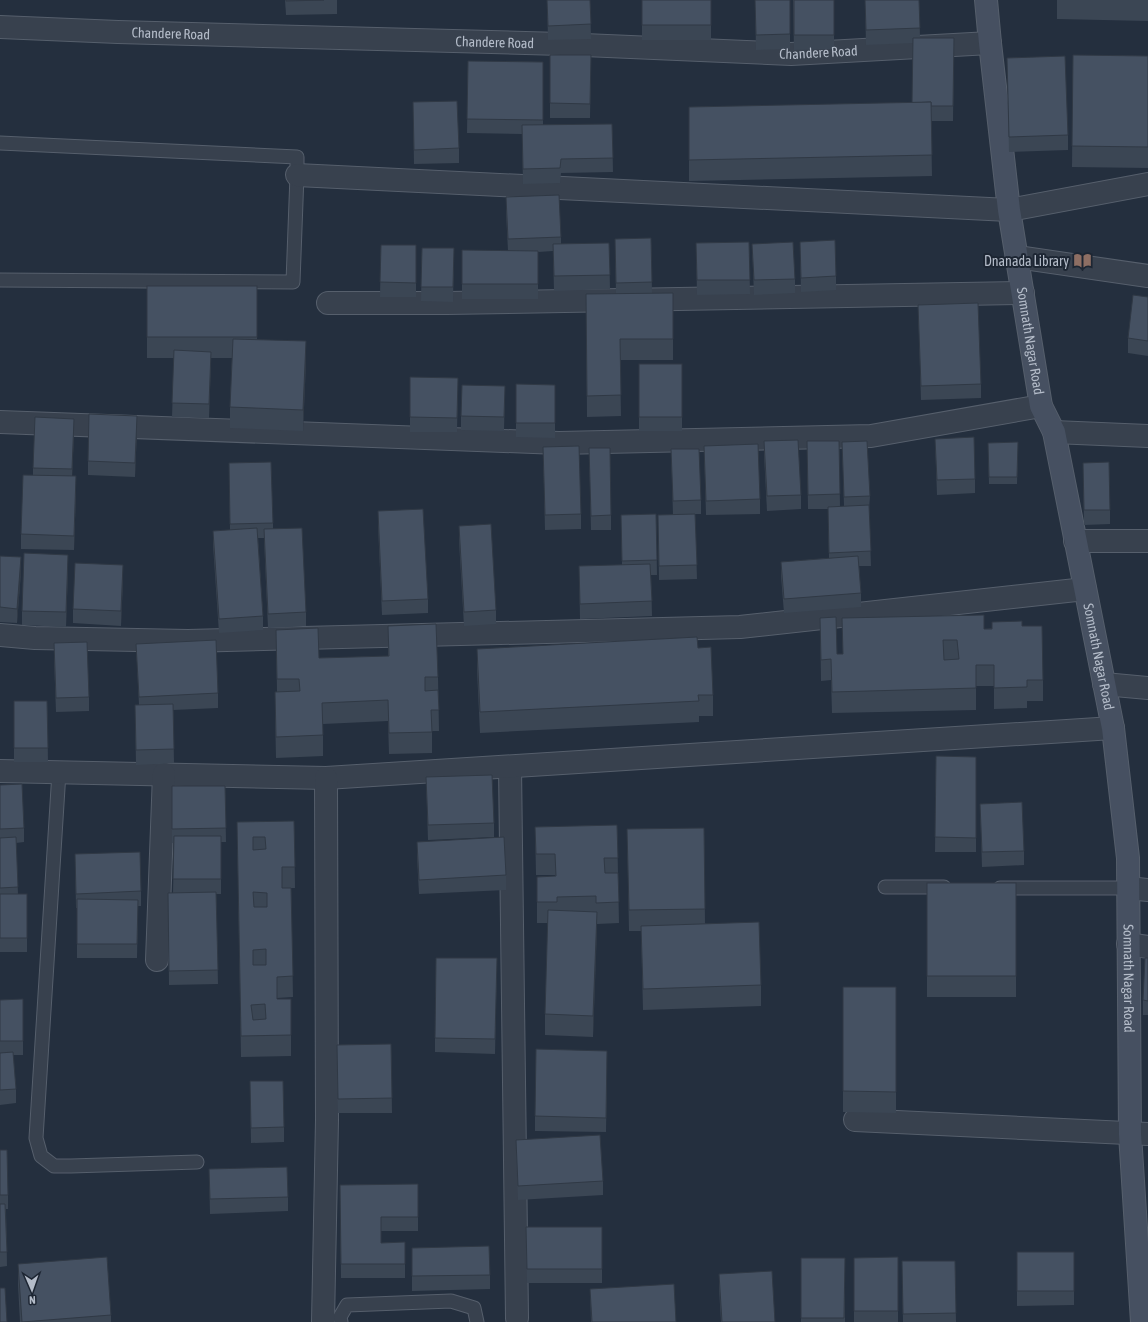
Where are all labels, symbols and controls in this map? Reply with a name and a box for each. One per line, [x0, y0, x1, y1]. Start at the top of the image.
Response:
street label: Chandere Road [131, 24, 210, 42]
street label: Chandere Road [455, 33, 534, 51]
street label: Chandere Road [779, 42, 858, 62]
library icon: Dnanada Library [1072, 251, 1092, 271]
place label: Dnanada Library [984, 253, 1069, 269]
street label: Somnath Nagar Road [1014, 286, 1047, 396]
street label: Somnath Nagar Road [1080, 602, 1117, 711]
street label: Somnath Nagar Road [1120, 924, 1137, 1033]
north arrow [12, 1270, 52, 1310]
text: N [29, 1294, 36, 1306]

